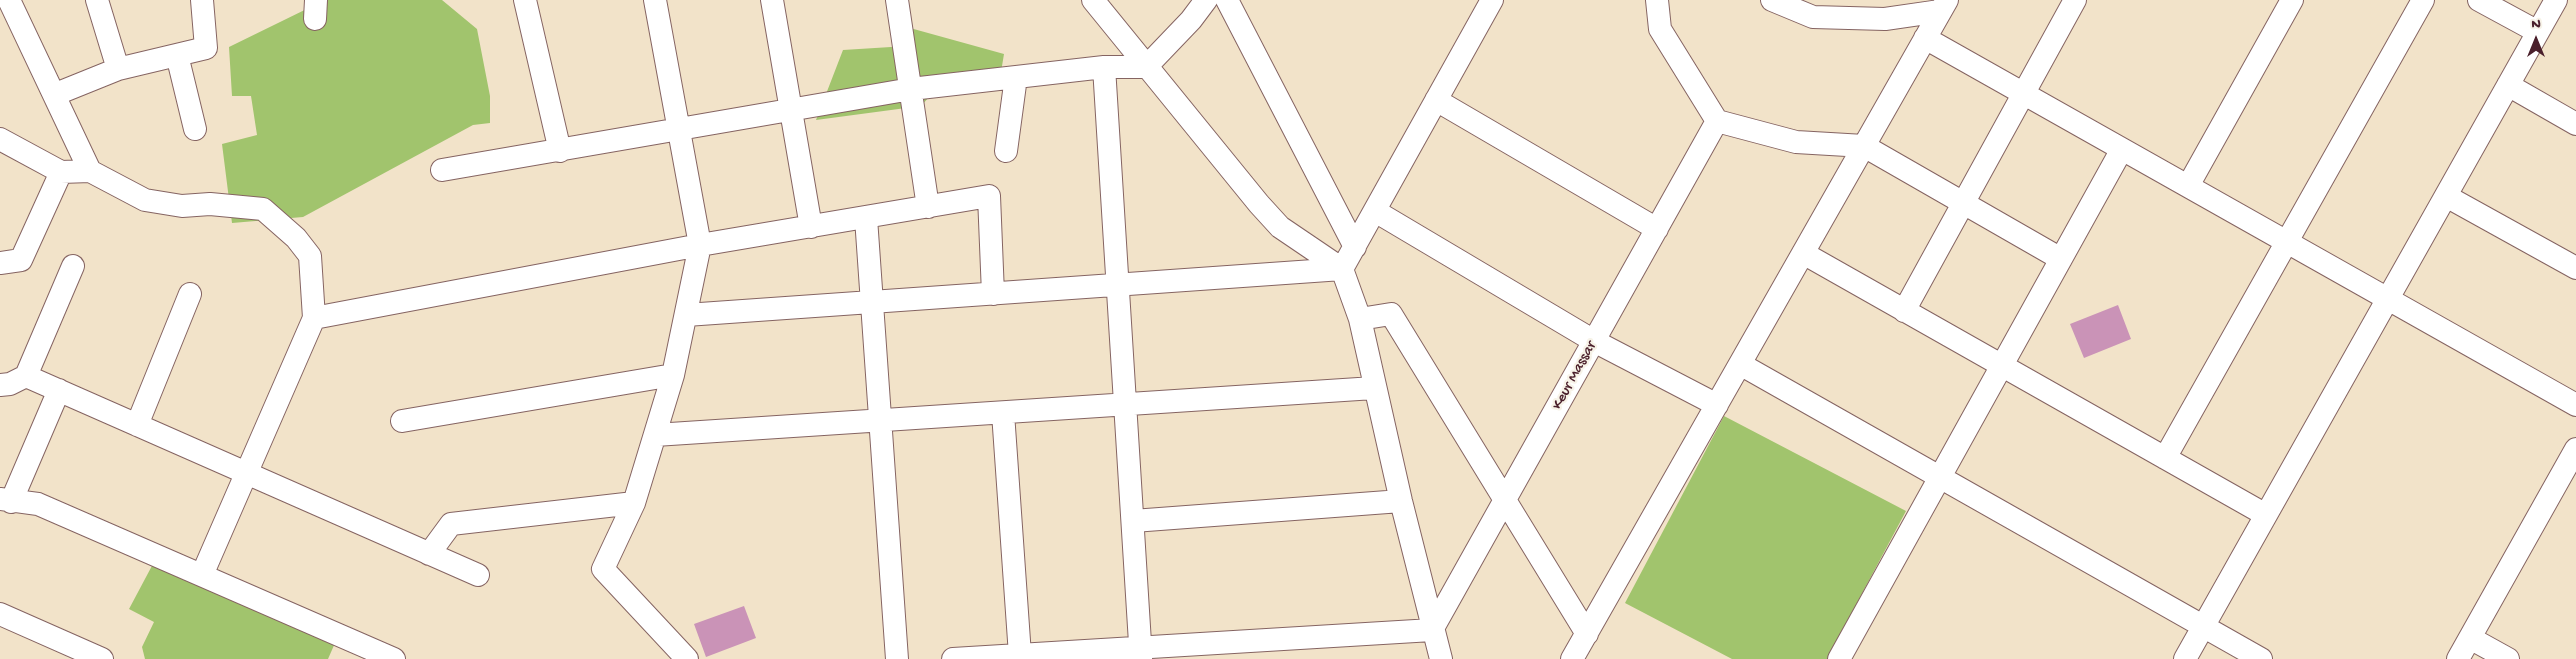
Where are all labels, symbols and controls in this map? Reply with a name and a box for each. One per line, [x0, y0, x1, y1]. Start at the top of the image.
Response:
north arrow [2511, 15, 2561, 65]
text: N [2531, 16, 2541, 33]
street label: Keur Massar [1549, 339, 1601, 413]

